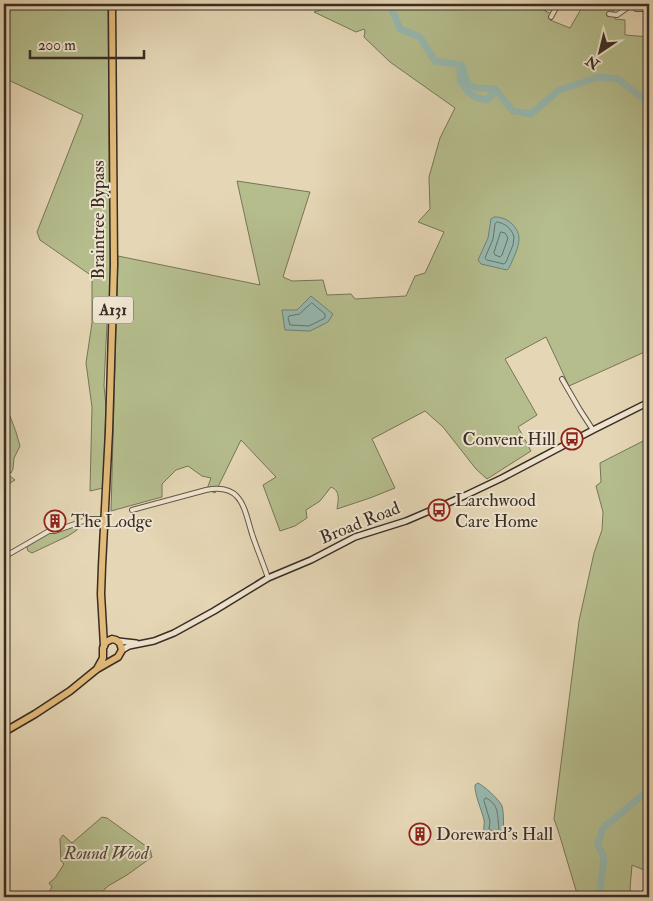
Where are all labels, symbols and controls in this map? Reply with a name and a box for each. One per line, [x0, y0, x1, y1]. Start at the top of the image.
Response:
scale bar [30, 28, 144, 60]
north arrow [576, 28, 626, 78]
text: 200 m [38, 36, 76, 55]
text: N [582, 51, 604, 73]
street label: Braintree Bypass [87, 160, 110, 280]
road number: A131 [93, 296, 133, 324]
bus stop icon: Convent Hill [560, 427, 584, 451]
place label: Convent Hill [462, 428, 556, 451]
place label: Larchwood Care Home [455, 489, 539, 533]
street label: Broad Road [316, 496, 404, 550]
bus stop icon: Larchwood Care Home [427, 498, 451, 522]
building icon: The Lodge [43, 509, 67, 533]
place label: The Lodge [71, 510, 153, 533]
building icon: Doreward's Hall [408, 822, 432, 846]
place label: Doreward's Hall [436, 823, 553, 846]
park label: Round Wood [62, 842, 150, 865]

